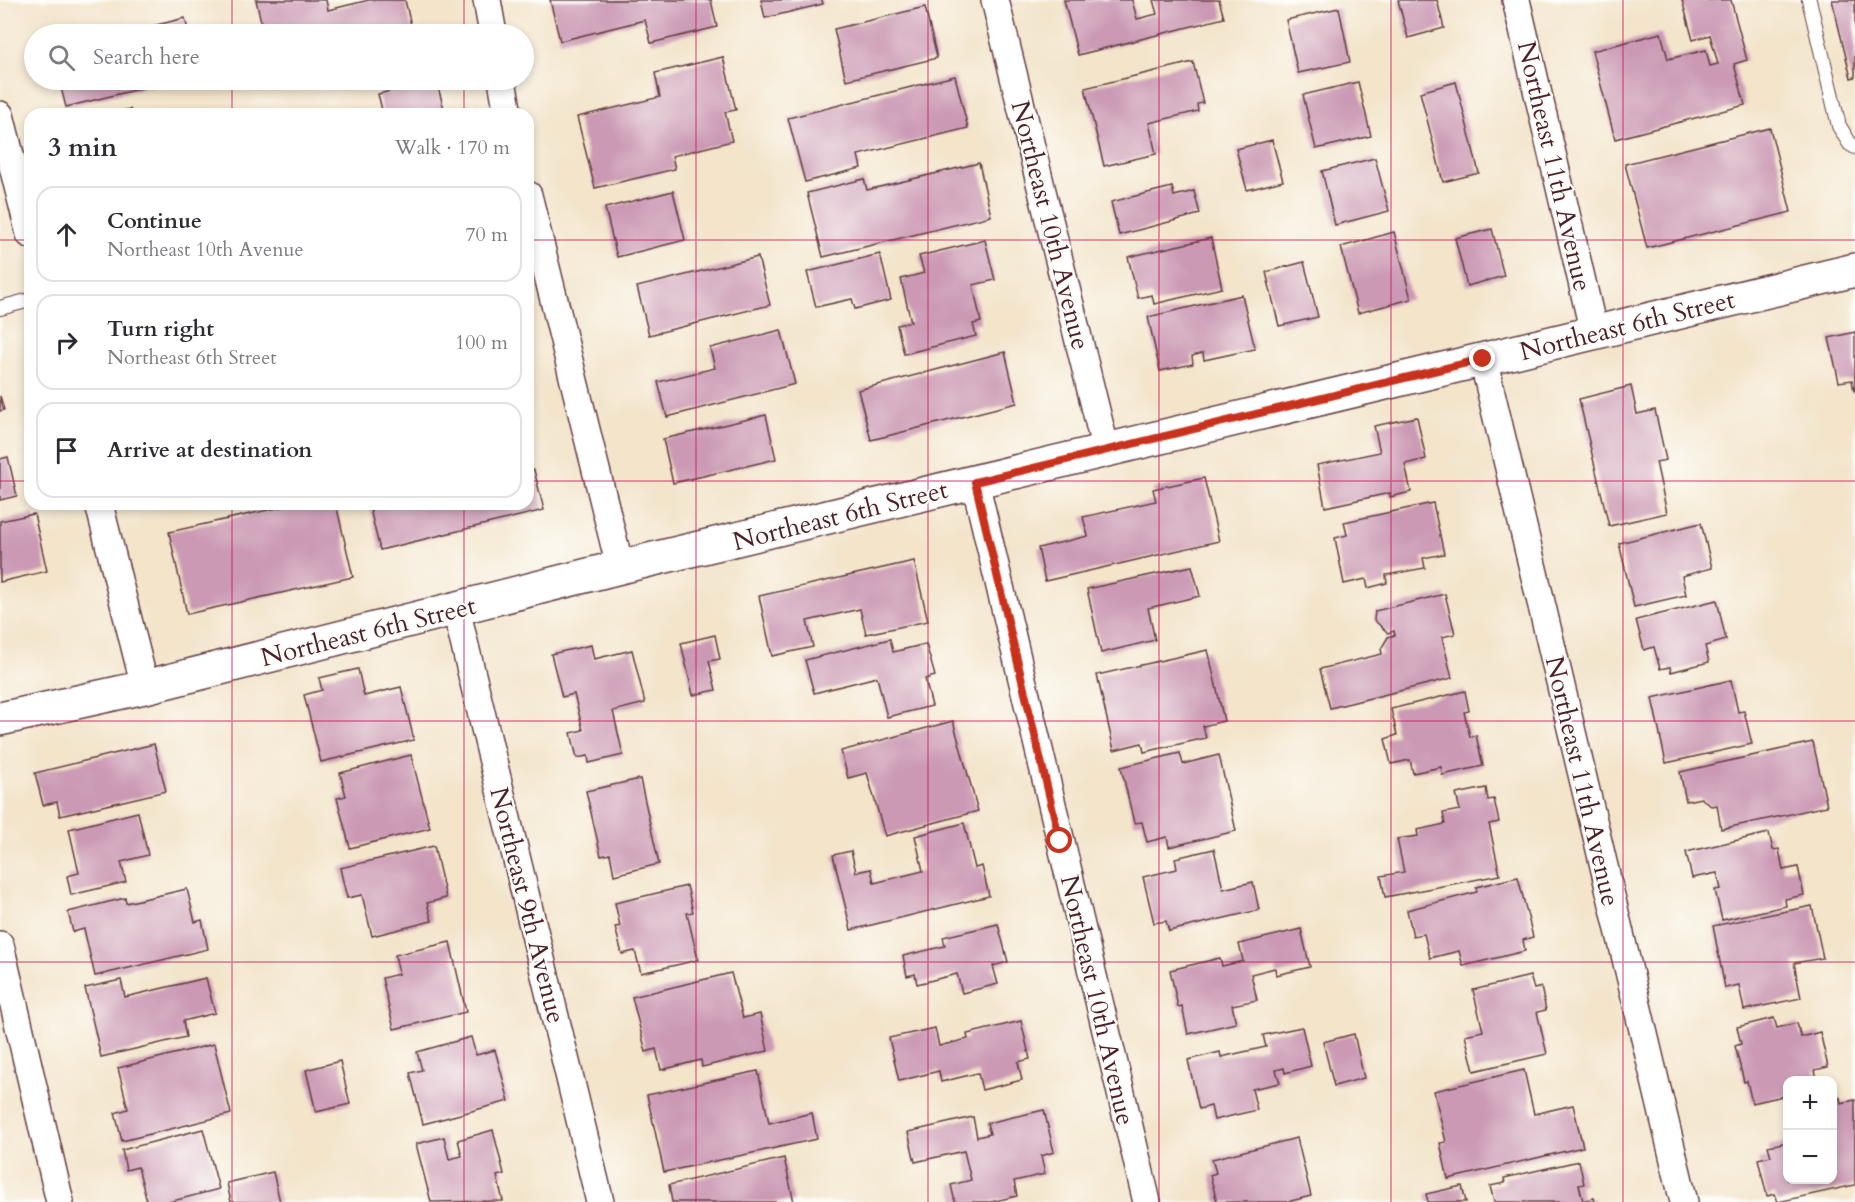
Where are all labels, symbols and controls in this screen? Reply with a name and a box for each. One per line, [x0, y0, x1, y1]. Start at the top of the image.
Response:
search box [24, 24, 534, 90]
street label: Northeast 11th Avenue [1509, 38, 1600, 295]
icon: search [45, 41, 78, 74]
text: Search here [93, 42, 200, 72]
street label: Northeast 10th Avenue [1003, 97, 1098, 353]
text: 3 min [48, 130, 117, 165]
text: Walk · 170 m [395, 134, 510, 161]
text: Continue [107, 206, 202, 236]
icon: ahead [50, 218, 83, 251]
text: 70 m [465, 221, 508, 248]
text: Northeast 10th Avenue [107, 236, 304, 263]
street label: Northeast 6th Street [1516, 282, 1738, 369]
text: Turn right [107, 314, 214, 344]
icon: right [50, 326, 83, 359]
text: 100 m [455, 329, 508, 356]
text: Northeast 6th Street [107, 344, 277, 371]
route end [1469, 345, 1495, 371]
icon: arrive [50, 434, 83, 467]
text: Arrive at destination [107, 435, 312, 465]
street label: Northeast 6th Street [729, 472, 951, 559]
street label: Northeast 6th Street [257, 588, 479, 675]
street label: Northeast 11th Avenue [1537, 653, 1628, 910]
street label: Northeast 9th Avenue [481, 783, 574, 1027]
route start [1046, 827, 1072, 853]
street label: Northeast 10th Avenue [1052, 872, 1143, 1129]
map controls [1783, 1076, 1837, 1184]
button: + [1783, 1076, 1837, 1130]
button: − [1783, 1130, 1837, 1184]

